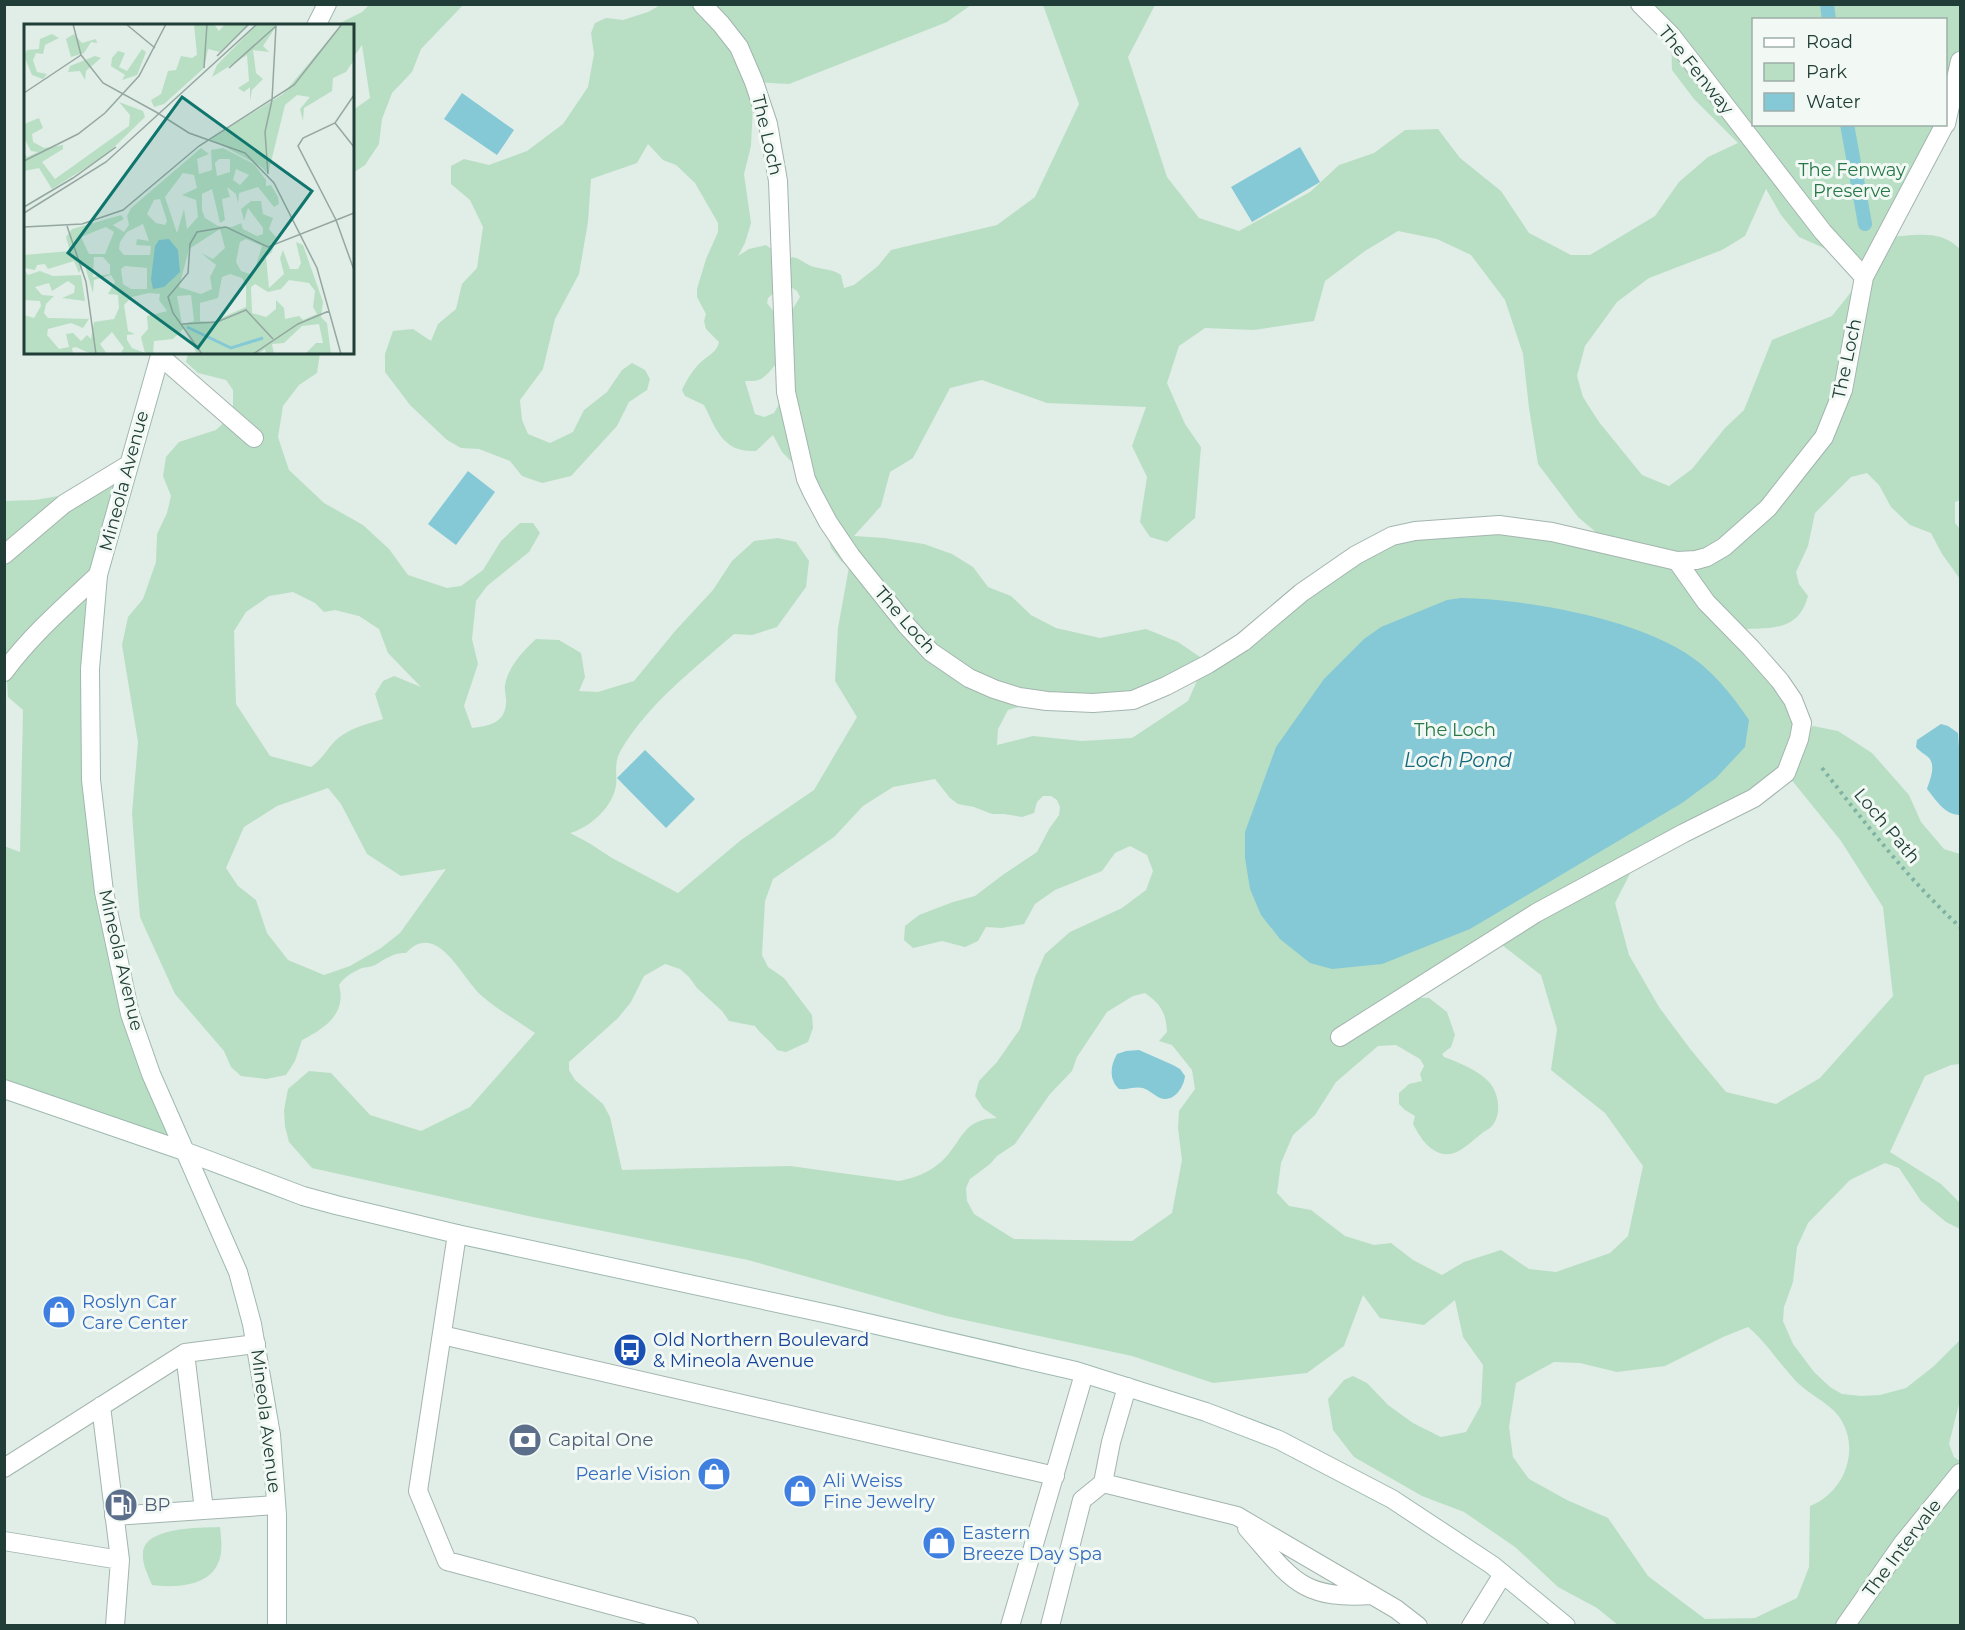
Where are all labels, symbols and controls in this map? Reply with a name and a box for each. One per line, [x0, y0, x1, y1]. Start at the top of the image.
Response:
legend [1752, 18, 1947, 126]
street label: The Fenway [1654, 21, 1739, 119]
inset map [24, 24, 354, 354]
text: Road [1806, 31, 1853, 53]
text: Park [1806, 61, 1847, 83]
text: Water [1806, 91, 1861, 113]
street label: The Loch [747, 93, 787, 177]
park label: The Fenway Preserve [1798, 159, 1906, 202]
street label: The Loch [1828, 317, 1866, 401]
street label: Mineola Avenue [95, 408, 153, 554]
street label: The Loch [870, 582, 940, 658]
park label: The Loch [1414, 719, 1496, 741]
water label: Loch Pond [1404, 748, 1512, 772]
street label: Loch Path [1849, 784, 1925, 868]
street label: Mineola Avenue [94, 887, 148, 1033]
place label: Roslyn Car Care Center [82, 1291, 188, 1334]
shop icon: Roslyn Car Care Center [41, 1294, 77, 1330]
place label: Old Northern Boulevard & Mineola Avenue [653, 1329, 869, 1372]
bus stop icon: Old Northern Boulevard & Mineola Avenue [612, 1332, 648, 1368]
street label: Mineola Avenue [246, 1348, 286, 1494]
bank icon: Capital One [507, 1422, 543, 1458]
place label: Capital One [548, 1429, 654, 1451]
shop icon: Pearle Vision [696, 1456, 732, 1492]
place label: Pearle Vision [575, 1463, 691, 1485]
place label: Ali Weiss Fine Jewelry [823, 1470, 935, 1513]
shop icon: Ali Weiss Fine Jewelry [782, 1473, 818, 1509]
fuel station icon: BP [103, 1487, 139, 1523]
place label: BP [144, 1494, 171, 1516]
street label: The Intervale [1858, 1495, 1946, 1601]
place label: Eastern Breeze Day Spa [962, 1522, 1102, 1565]
shop icon: Eastern Breeze Day Spa [921, 1525, 957, 1561]

